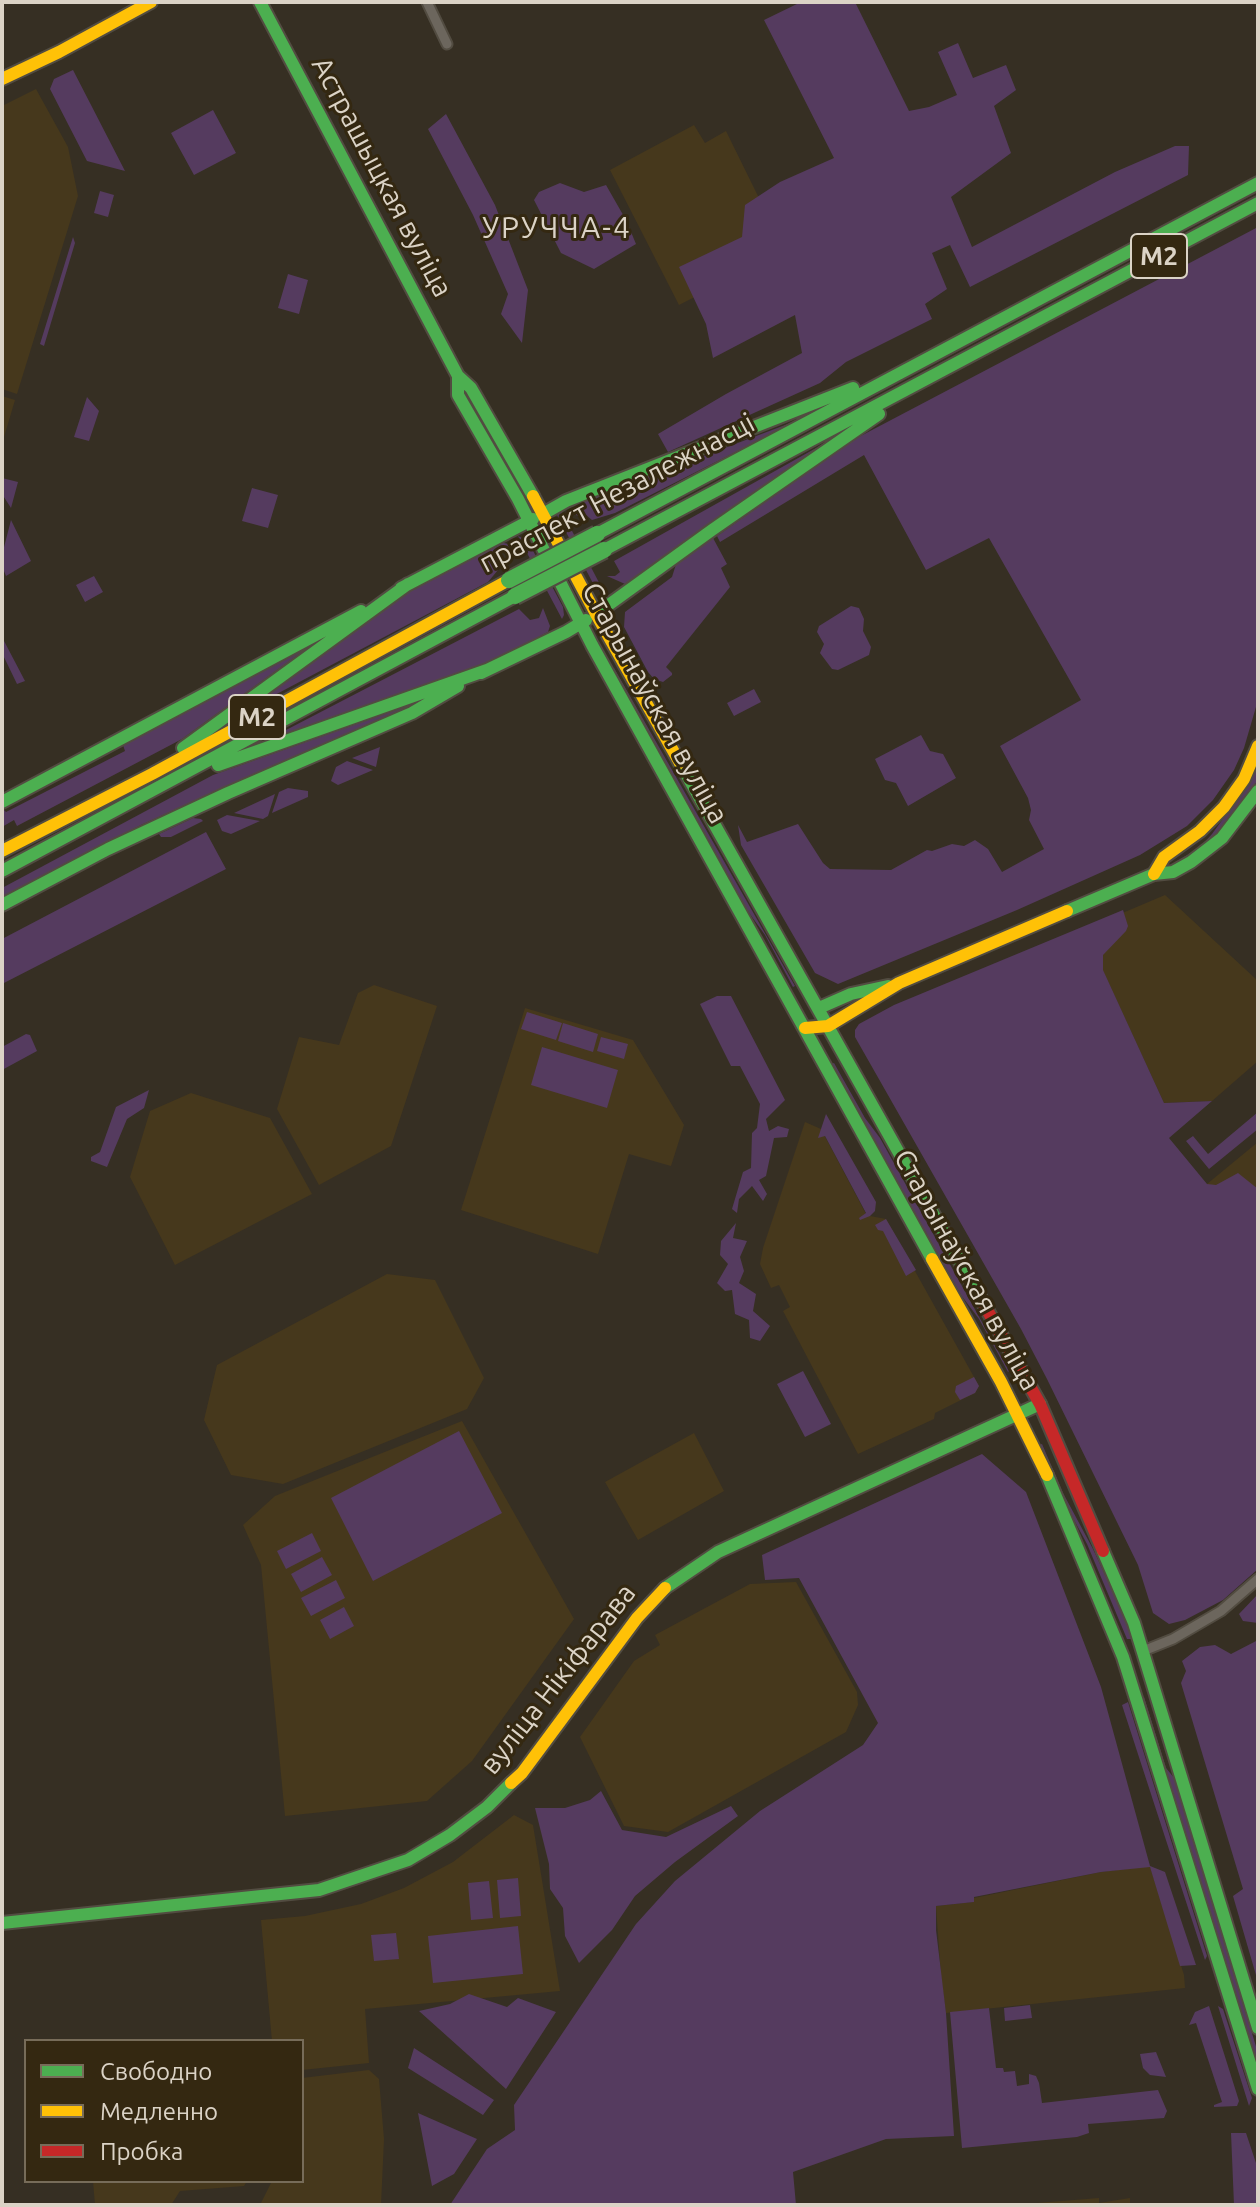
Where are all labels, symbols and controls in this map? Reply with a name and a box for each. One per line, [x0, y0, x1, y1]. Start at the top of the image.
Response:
street label: Астрашыцкая вуліца [304, 51, 460, 303]
district label: УРУЧЧА-4 [482, 210, 632, 246]
road number: М2 [1131, 234, 1187, 278]
street label: праспект Незалежнасці [474, 406, 760, 580]
street label: Старынаўская вуліца [575, 577, 735, 829]
road number: М2 [229, 695, 285, 739]
street label: Старынаўская вуліца [887, 1144, 1047, 1396]
street label: вуліца Нікіфарава [473, 1577, 643, 1781]
legend [24, 2039, 304, 2183]
text: Свободно [100, 2058, 212, 2085]
text: Медленно [100, 2098, 218, 2125]
text: Пробка [100, 2138, 183, 2165]

